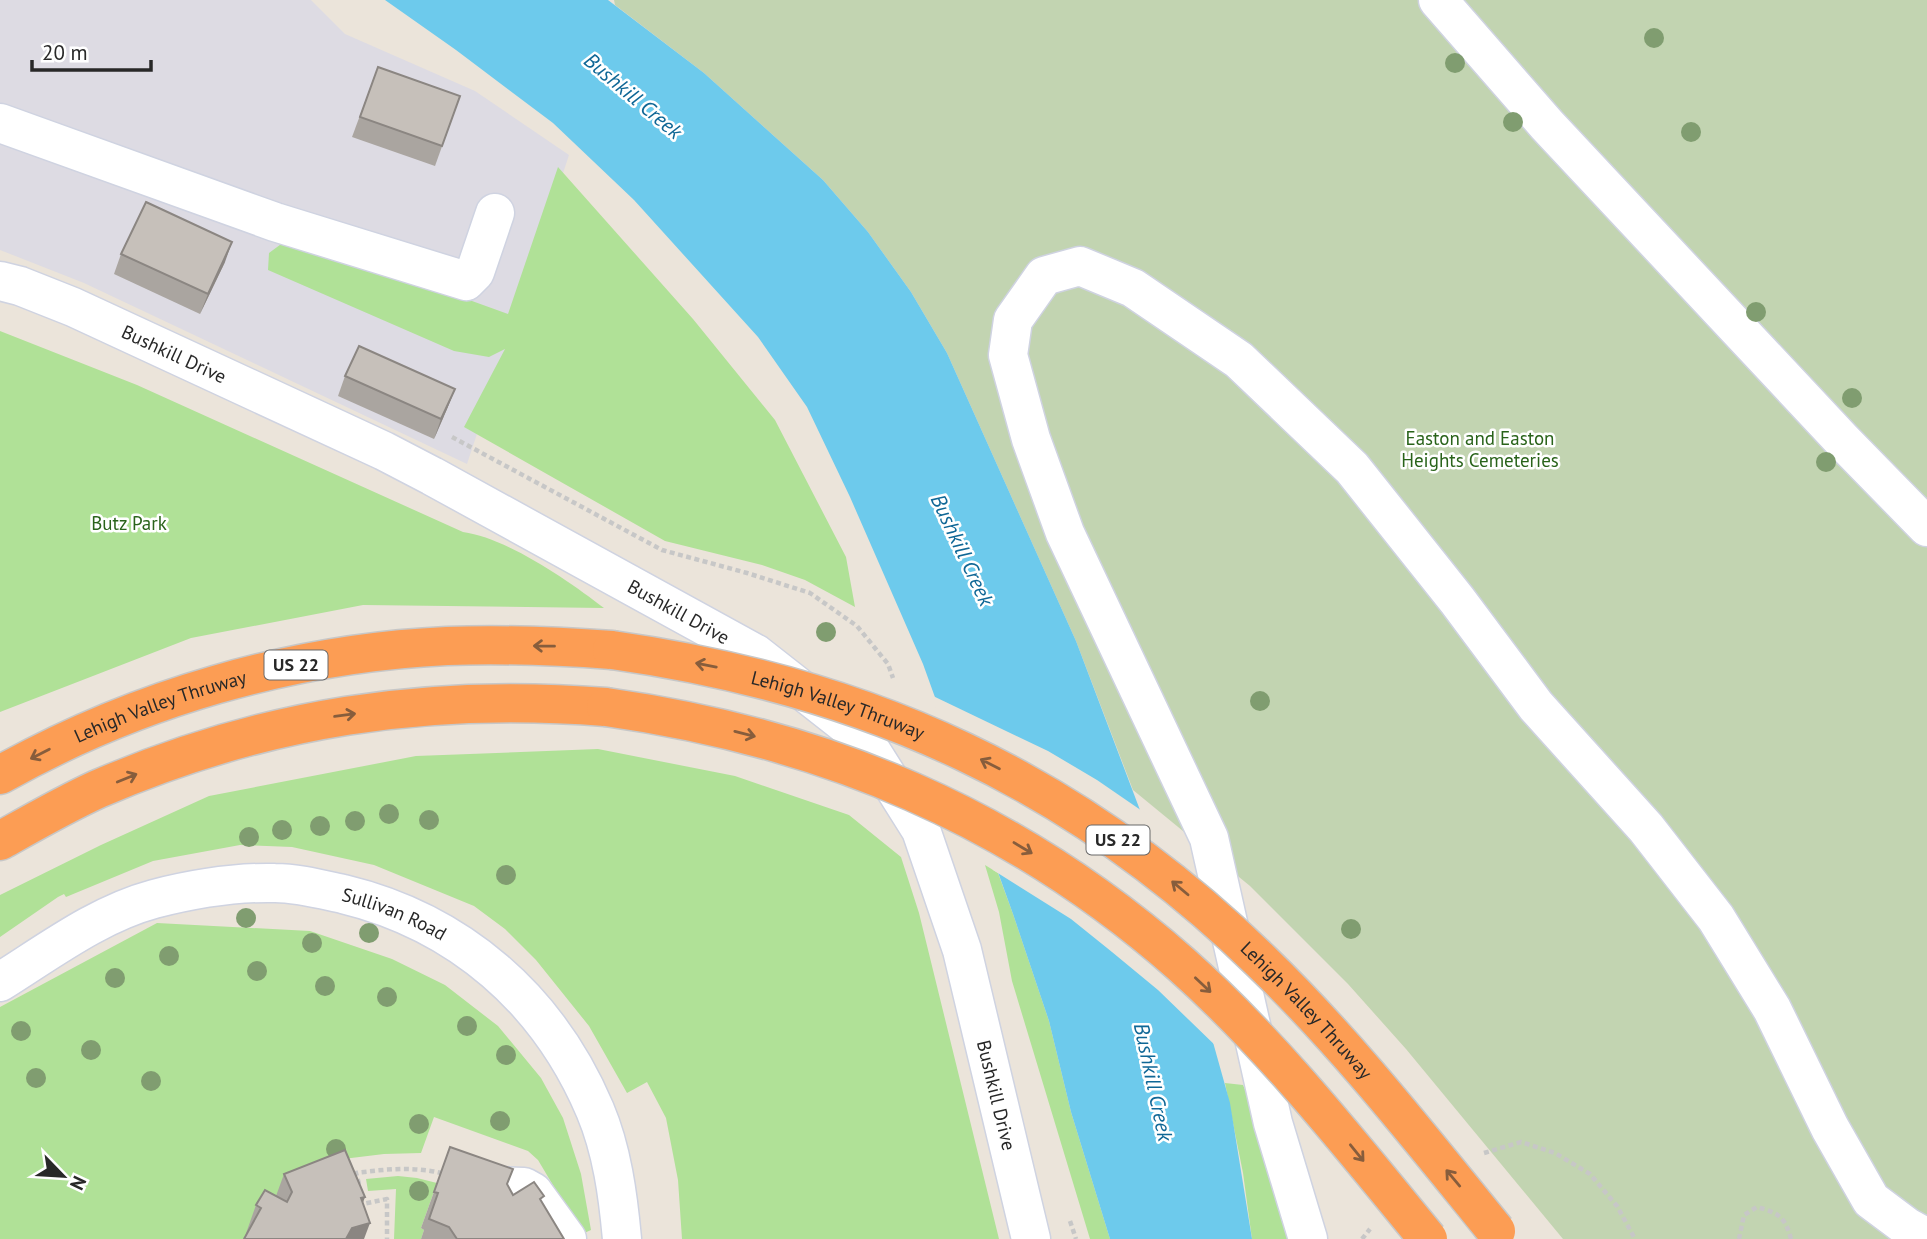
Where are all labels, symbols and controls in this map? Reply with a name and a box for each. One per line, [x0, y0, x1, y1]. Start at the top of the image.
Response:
scale bar [32, 28, 150, 72]
text: 20 m [42, 39, 88, 66]
water label: Bushkill Creek [579, 47, 689, 146]
street label: Bushkill Drive [118, 319, 230, 388]
park label: Easton and Easton Heights Cemeteries [1401, 426, 1559, 472]
water label: Bushkill Creek [925, 490, 1001, 611]
park label: Butz Park [91, 511, 167, 535]
street label: Bushkill Drive [624, 574, 734, 649]
one-way arrow [533, 639, 556, 652]
road number: US 22 [264, 650, 328, 680]
one-way arrow [695, 658, 718, 672]
street label: Lehigh Valley Thruway [70, 665, 249, 748]
street label: Lehigh Valley Thruway [749, 665, 928, 745]
one-way arrow [333, 708, 356, 721]
one-way arrow [734, 728, 756, 741]
one-way arrow [30, 748, 51, 762]
one-way arrow [980, 756, 1001, 770]
one-way arrow [115, 770, 137, 783]
road number: US 22 [1086, 826, 1150, 854]
one-way arrow [1012, 841, 1032, 855]
one-way arrow [1171, 880, 1189, 896]
street label: Sullivan Road [340, 882, 451, 945]
street label: Lehigh Valley Thruway [1236, 936, 1378, 1084]
one-way arrow [1194, 977, 1211, 994]
water label: Bushkill Creek [1128, 1020, 1180, 1145]
street label: Bushkill Drive [972, 1038, 1021, 1153]
north arrow [28, 1141, 98, 1211]
one-way arrow [1349, 1143, 1365, 1161]
one-way arrow [1445, 1170, 1460, 1188]
text: N [65, 1172, 92, 1194]

